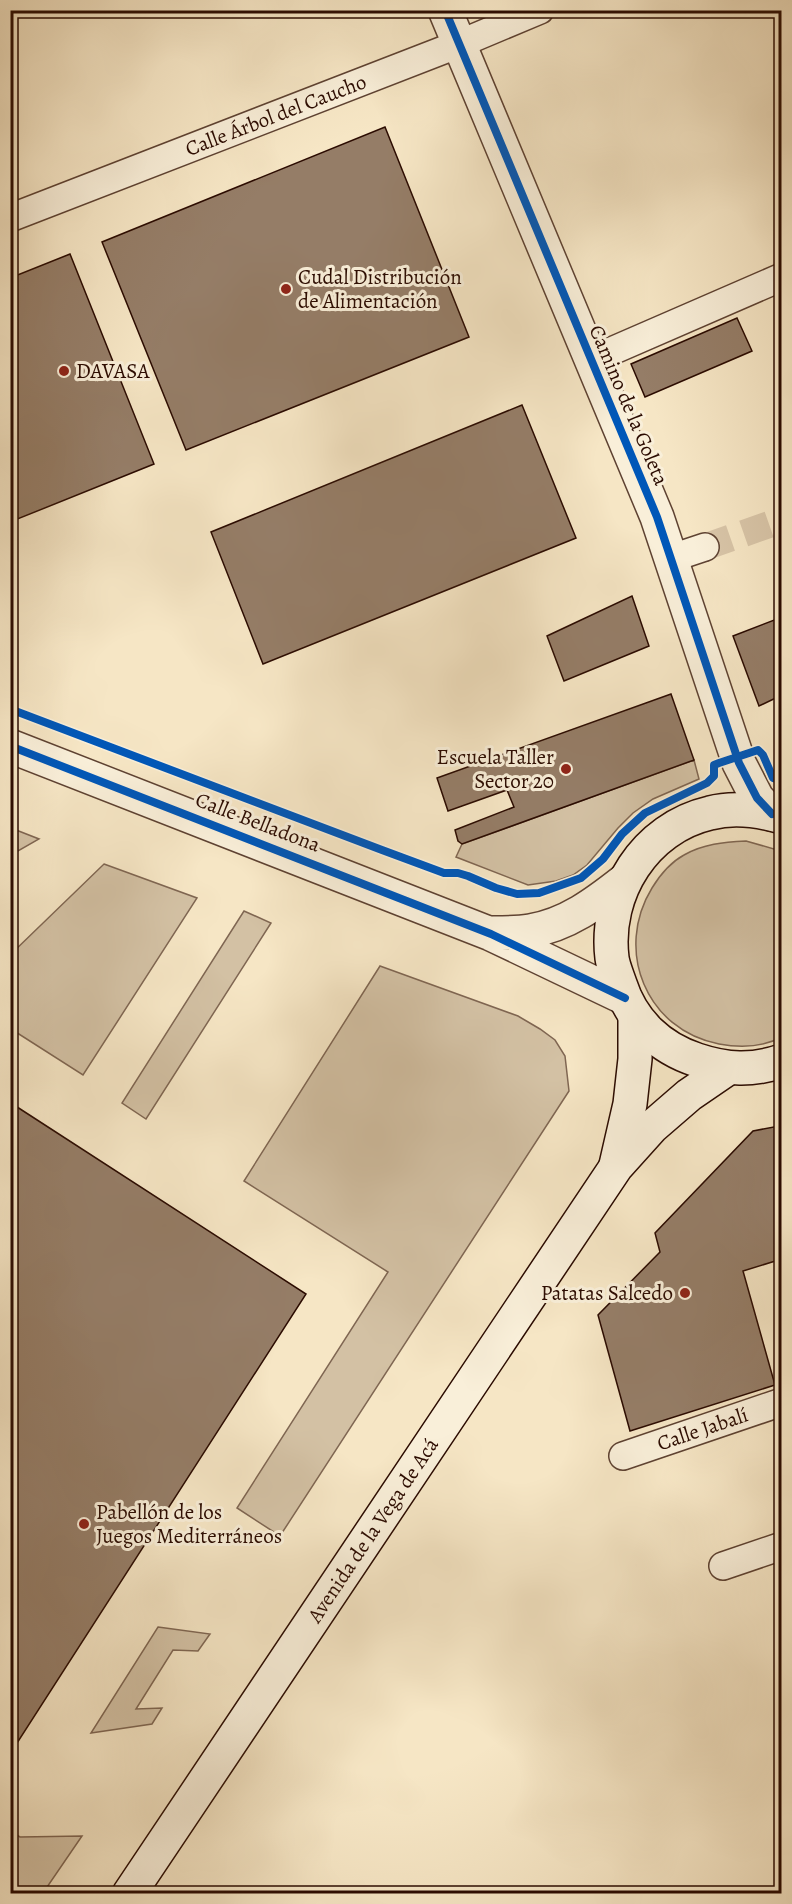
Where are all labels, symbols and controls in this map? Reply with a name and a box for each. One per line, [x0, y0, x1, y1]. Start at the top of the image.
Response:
street label: Calle Árbol del Caucho [181, 67, 370, 163]
place label: Cudal Distribución de Alimentación [298, 263, 462, 315]
marker: Cudal Distribución de Alimentación [279, 282, 293, 296]
street label: Camino de la Goleta [583, 321, 676, 490]
place label: DAVASA [76, 357, 150, 385]
marker: DAVASA [57, 364, 71, 378]
place label: Escuela Taller Sector 20 [437, 743, 554, 795]
marker: Escuela Taller Sector 20 [559, 762, 573, 776]
street label: Calle Belladona [192, 785, 325, 859]
place label: Patatas Salcedo [541, 1279, 673, 1307]
marker: Patatas Salcedo [678, 1286, 692, 1300]
street label: Calle Jabalí [653, 1401, 752, 1457]
street label: Avenida de la Vega de Acá [300, 1432, 445, 1629]
place label: Pabellón de los Juegos Mediterráneos [96, 1498, 282, 1550]
marker: Pabellón de los Juegos Mediterráneos [77, 1517, 91, 1531]

